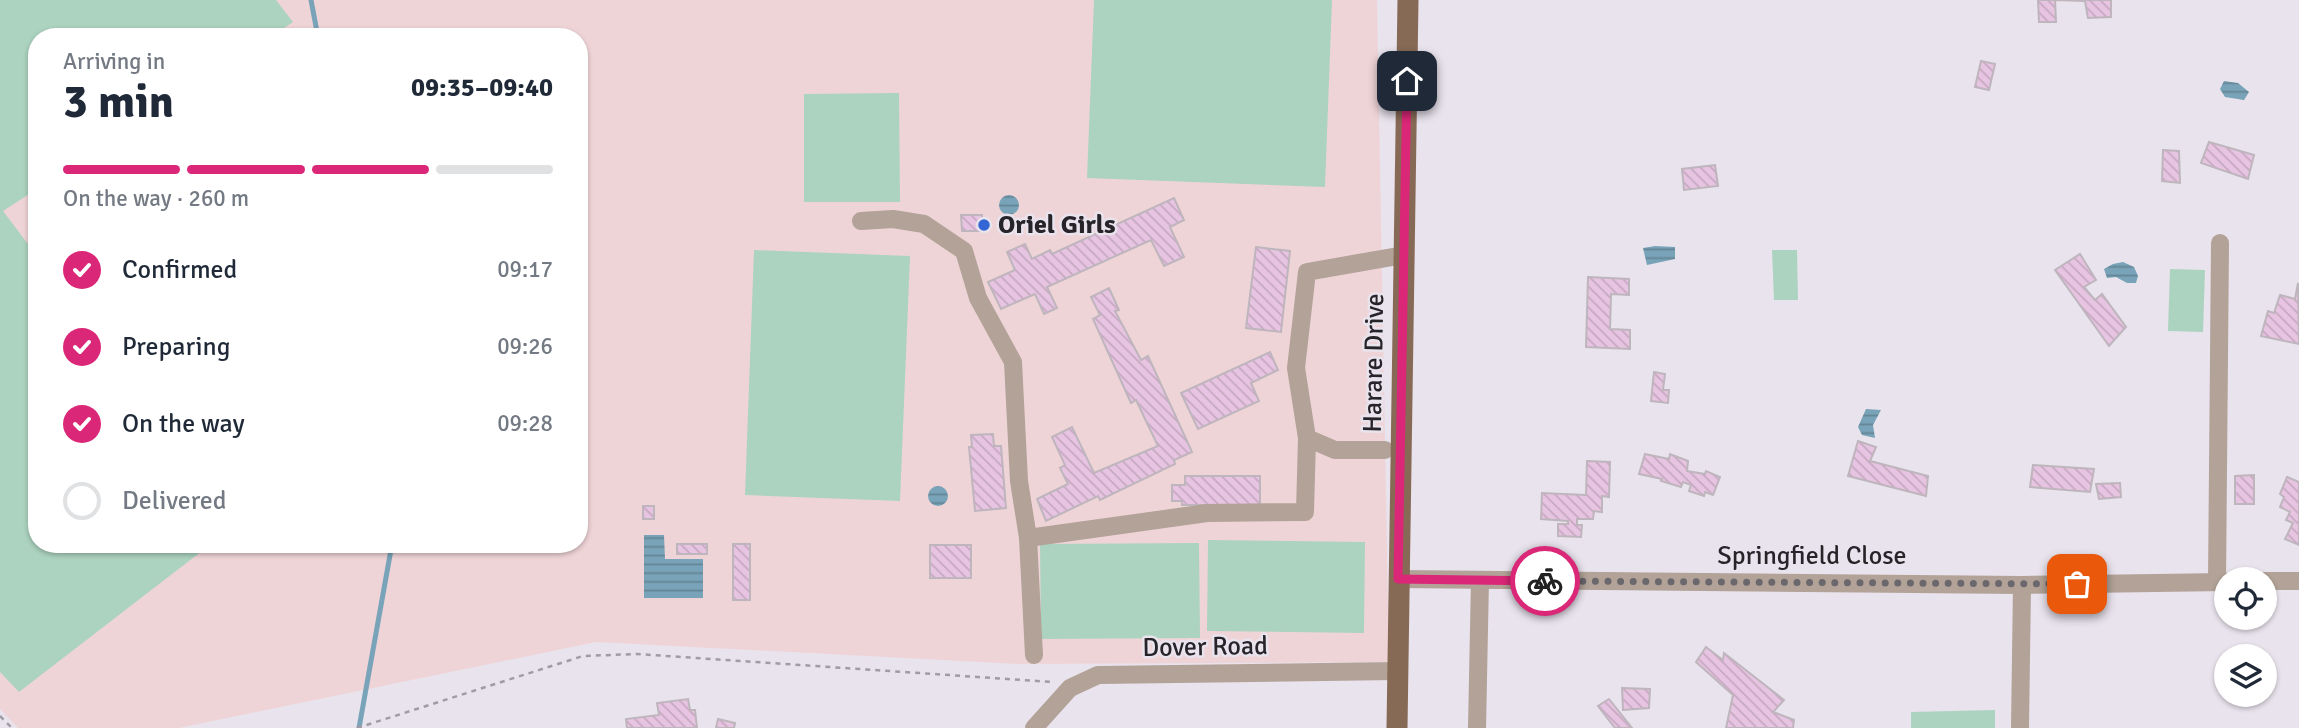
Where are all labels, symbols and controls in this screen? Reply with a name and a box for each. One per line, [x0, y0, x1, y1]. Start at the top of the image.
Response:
text: Arriving in [63, 47, 165, 76]
pin [1377, 51, 1437, 111]
icon: home [1388, 62, 1426, 100]
text: 09:35–09:40 [411, 72, 553, 104]
text: 3 min [63, 74, 174, 130]
text: On the way · 260 m [63, 184, 249, 213]
place label: Oriel Girls [998, 209, 1115, 241]
marker: Oriel Girls [976, 217, 992, 233]
icon: check [63, 251, 101, 289]
text: Confirmed [122, 254, 237, 286]
text: 09:17 [497, 255, 553, 284]
street label: Harare Drive [1357, 293, 1391, 433]
icon: check [63, 328, 101, 366]
text: Preparing [122, 331, 230, 363]
text: 09:26 [497, 332, 553, 361]
icon: check [63, 405, 101, 443]
text: On the way [122, 408, 245, 440]
text: 09:28 [497, 409, 553, 438]
text: Delivered [122, 485, 227, 517]
street label: Springfield Close [1717, 540, 1907, 572]
courier [1510, 546, 1580, 616]
pin [2047, 554, 2107, 614]
icon: bike [1526, 562, 1564, 600]
icon: bag [2058, 565, 2096, 603]
map controls [2214, 567, 2277, 707]
button: locate [2214, 567, 2277, 630]
street label: Dover Road [1142, 630, 1268, 664]
button: layers [2214, 644, 2277, 707]

